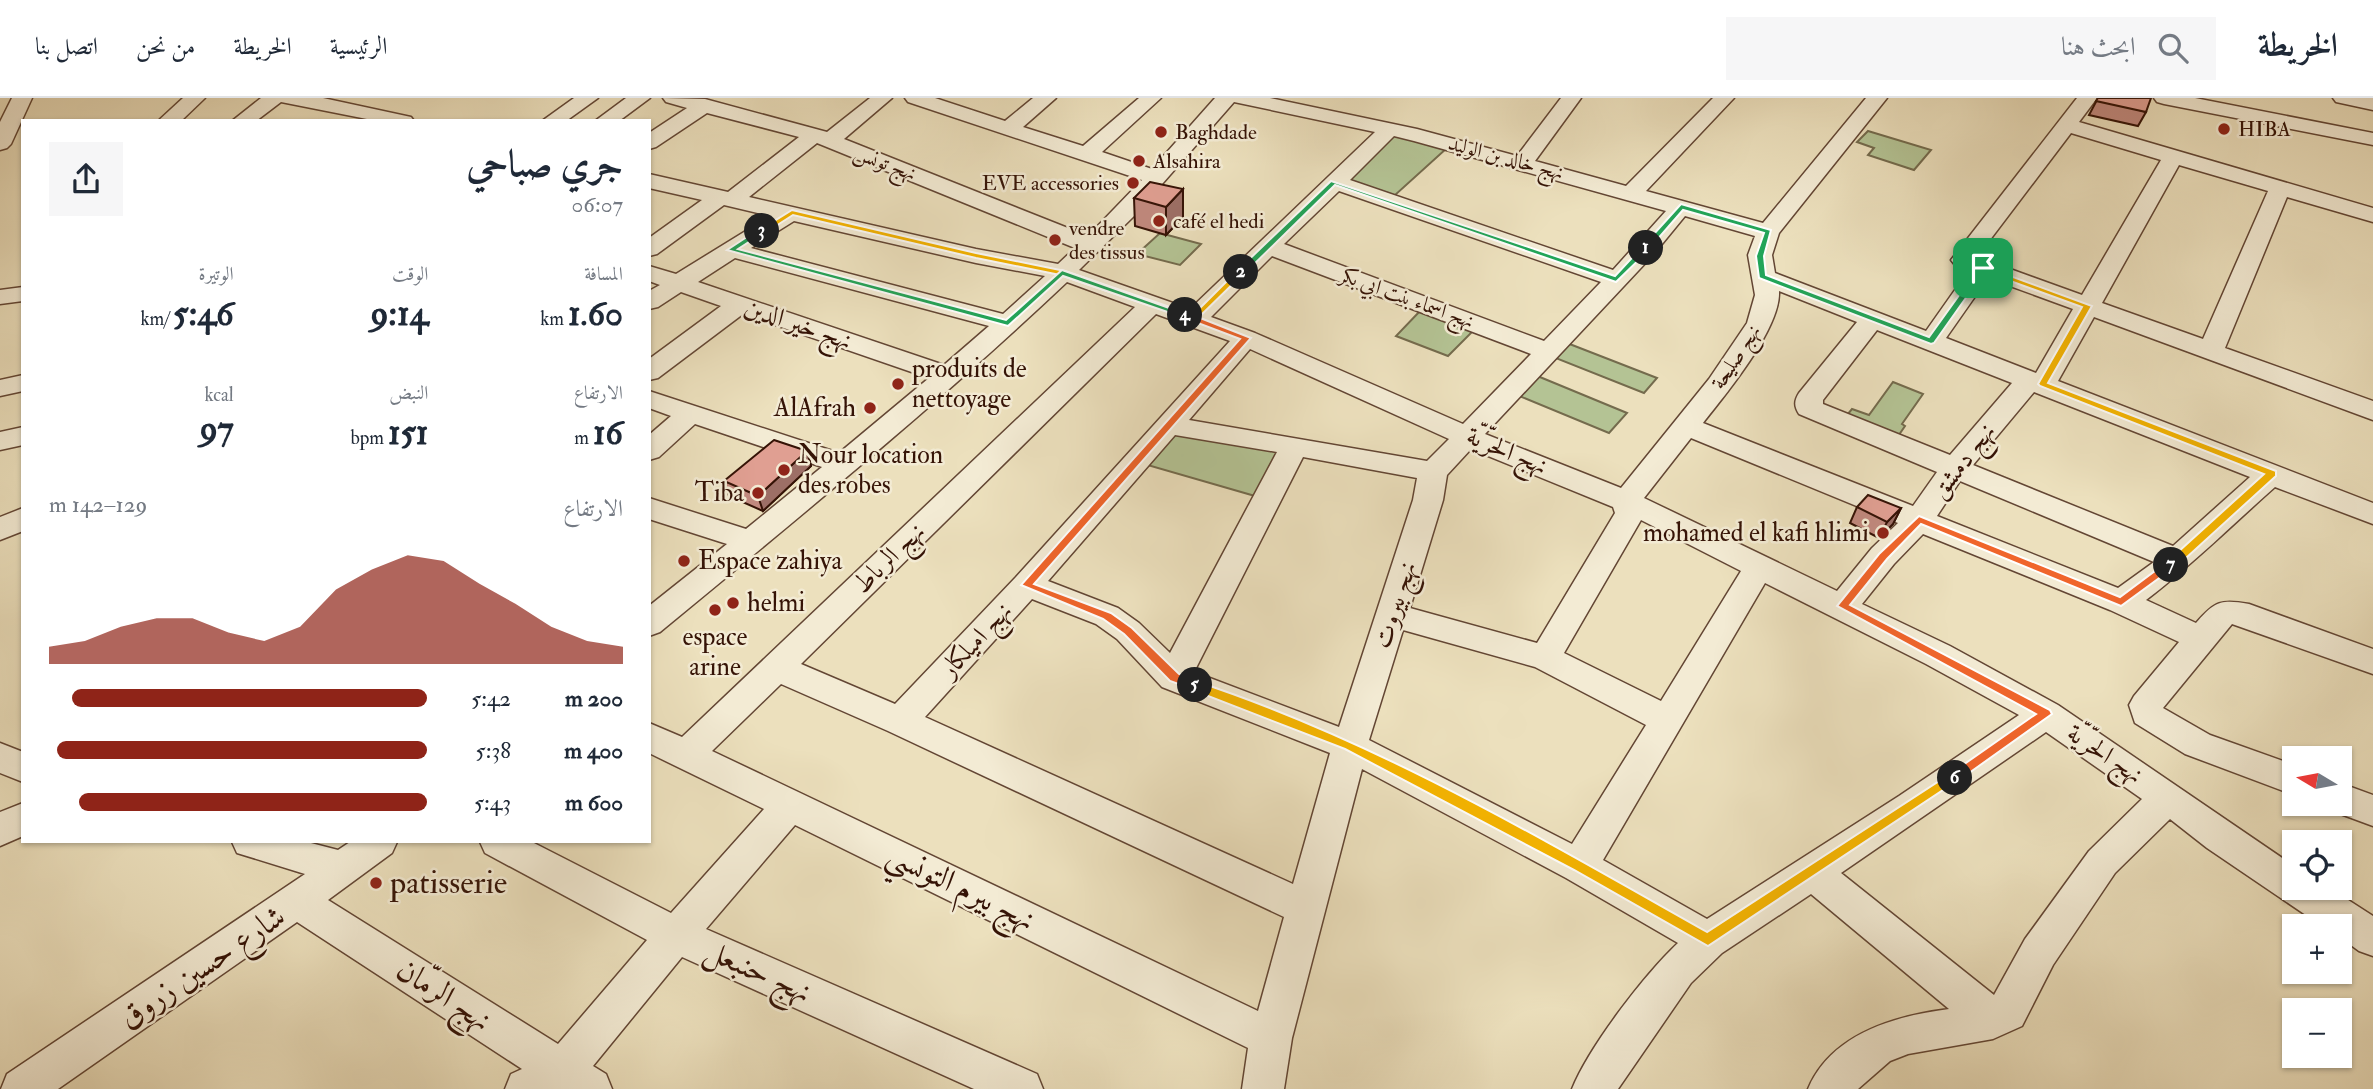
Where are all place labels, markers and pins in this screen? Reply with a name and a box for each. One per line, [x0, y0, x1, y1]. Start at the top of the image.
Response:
place label: HIBA [2238, 116, 2291, 143]
place label: Baghdade [1175, 119, 1257, 146]
marker: HIBA [2216, 121, 2232, 137]
marker: Baghdade [1153, 124, 1169, 140]
place label: Alsahira [1152, 148, 1221, 175]
marker: Alsahira [1131, 153, 1147, 169]
place label: EVE accessories [982, 170, 1119, 197]
marker: EVE accessories [1125, 175, 1141, 191]
place label: café el hedi [1173, 208, 1265, 235]
marker: café el hedi [1151, 213, 1167, 229]
pin: 3 [744, 214, 780, 248]
place label: vendre des tissus [1068, 215, 1145, 266]
pin: 1 [1628, 230, 1664, 266]
marker: vendre des tissus [1047, 232, 1063, 248]
pin [1953, 238, 2013, 298]
pin: 2 [1224, 254, 1258, 290]
pin: 4 [1168, 298, 1202, 332]
place label: produits de nettoyage [911, 353, 1027, 415]
marker: produits de nettoyage [890, 376, 906, 392]
place label: AlAfrah [773, 392, 856, 424]
marker: AlAfrah [862, 400, 878, 416]
place label: Nour location des robes [798, 439, 943, 501]
marker: Nour location des robes [776, 462, 792, 478]
place label: Tiba [695, 477, 744, 509]
marker: Tiba [750, 485, 766, 501]
place label: mohamed el kafi hlimi [1643, 517, 1869, 549]
marker: mohamed el kafi hlimi [1875, 525, 1891, 541]
place label: Espace zahiya [698, 545, 842, 578]
pin: 7 [2154, 547, 2188, 582]
marker: Espace zahiya [676, 553, 692, 569]
place label: helmi [747, 587, 805, 619]
marker: helmi [725, 595, 741, 611]
marker: espace arine [707, 602, 723, 618]
place label: espace arine [683, 621, 748, 683]
pin: 5 [1178, 668, 1212, 702]
pin: 6 [1938, 760, 1972, 796]
place label: patisserie [389, 863, 507, 903]
marker: patisserie [368, 875, 384, 891]

